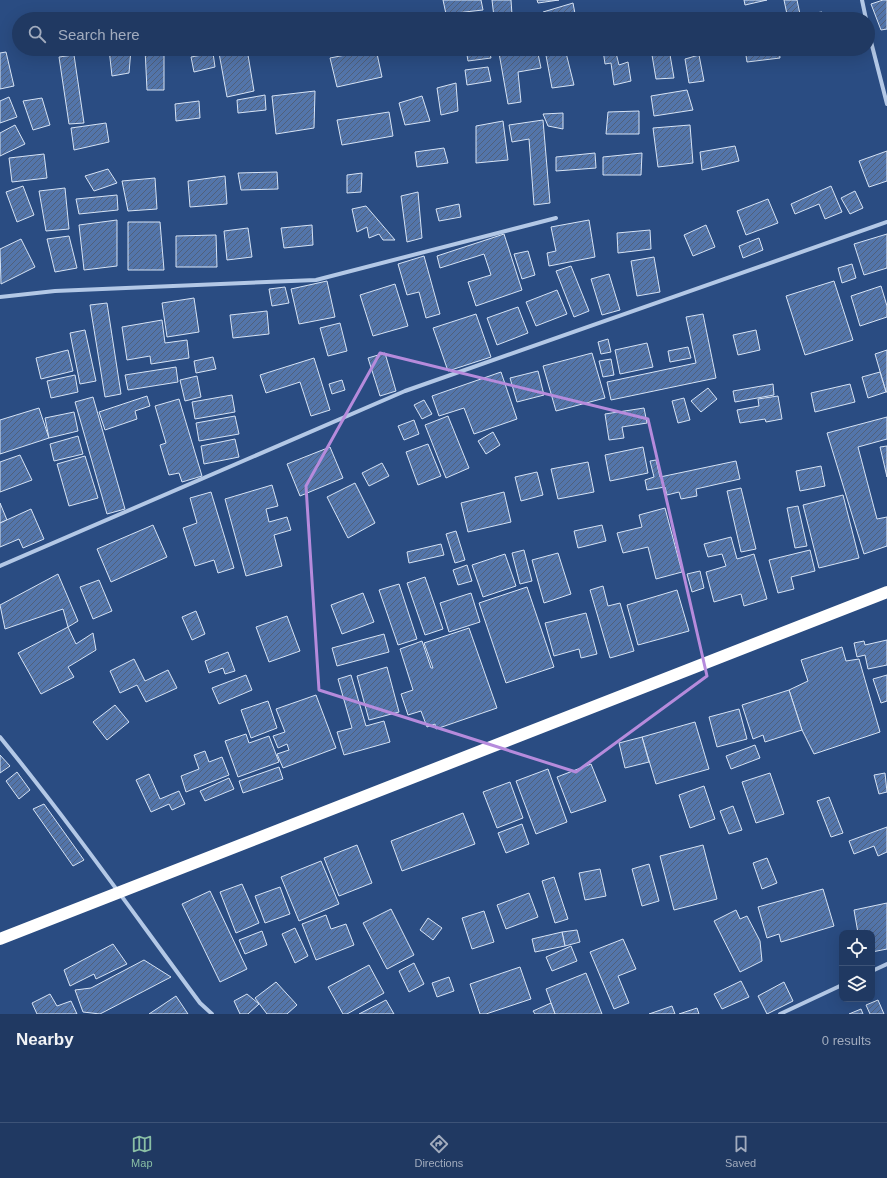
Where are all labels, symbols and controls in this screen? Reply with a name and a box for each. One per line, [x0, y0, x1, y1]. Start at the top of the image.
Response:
search box [12, 12, 875, 56]
icon: search [26, 23, 48, 45]
text: Search here [58, 26, 140, 43]
map controls [839, 930, 875, 1002]
button: locate [839, 930, 875, 966]
button: layers [839, 966, 875, 1002]
text: Nearby [16, 1030, 74, 1049]
text: 0 results [822, 1033, 871, 1048]
tab: Map [131, 1133, 153, 1169]
tab: Directions [414, 1133, 463, 1169]
tab: Saved [725, 1133, 756, 1169]

